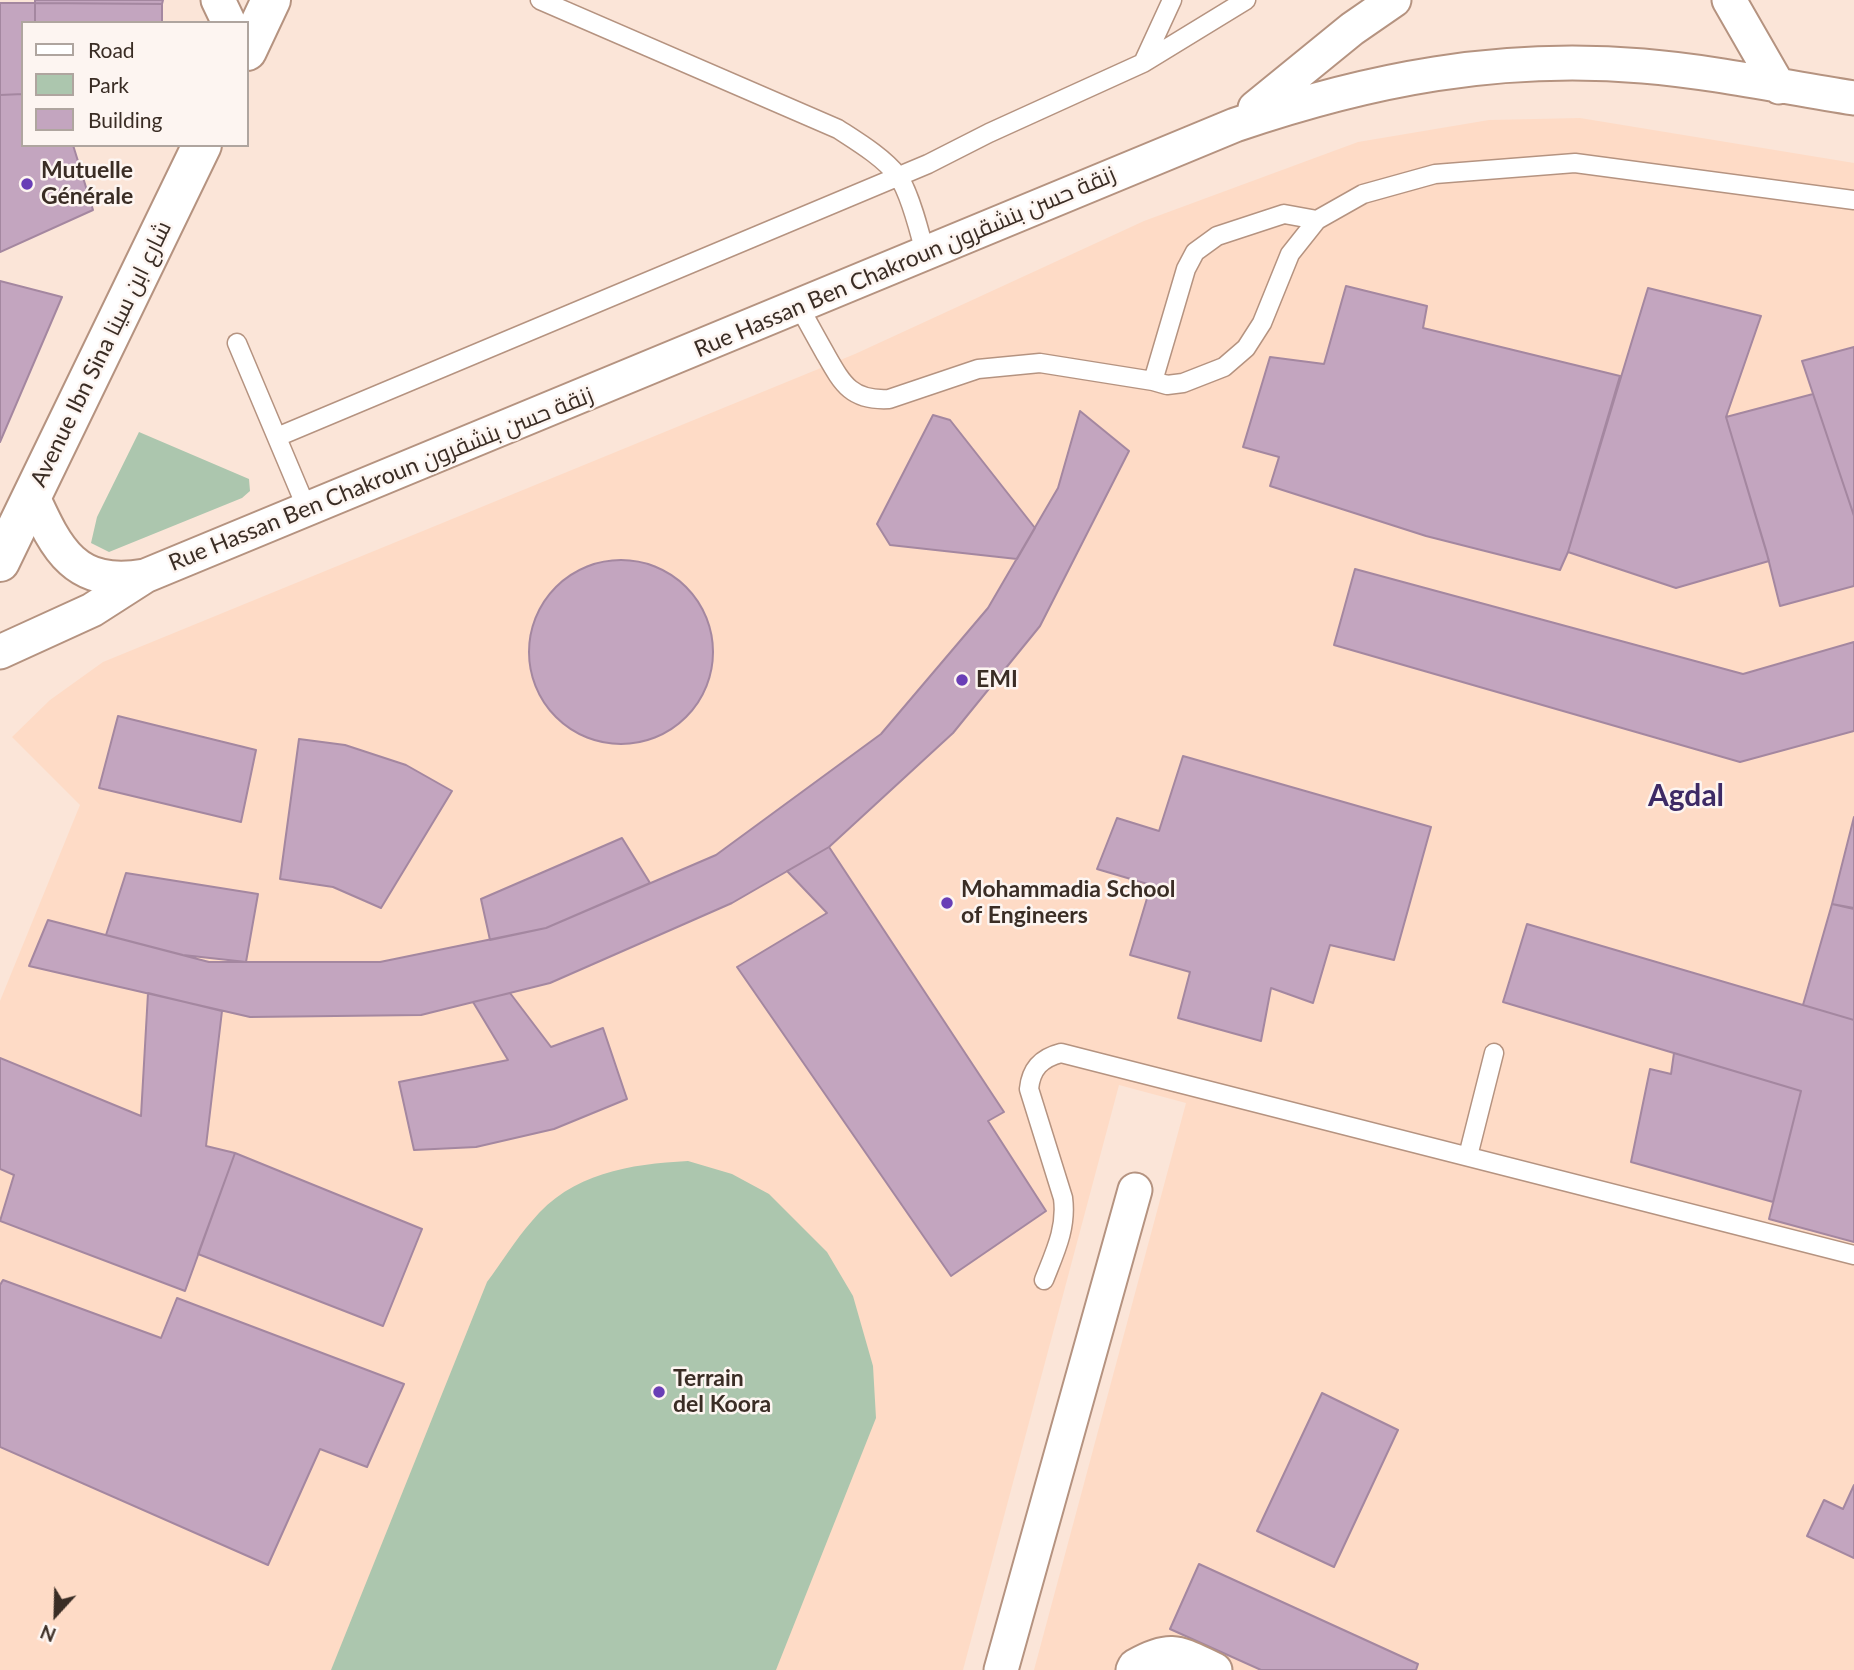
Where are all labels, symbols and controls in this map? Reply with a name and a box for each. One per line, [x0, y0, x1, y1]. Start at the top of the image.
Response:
legend [21, 21, 248, 147]
text: Road [88, 37, 135, 62]
text: Park [88, 72, 129, 97]
text: Building [88, 107, 163, 132]
place label: Mutuelle Générale [41, 157, 133, 211]
street label: Rue Hassan Ben Chakroun زنقة حسن بنشقرون [690, 160, 1120, 364]
marker: Mutuelle Générale [19, 176, 35, 192]
street label: Avenue Ibn Sina شارع ابن سينا [25, 217, 177, 491]
street label: Rue Hassan Ben Chakroun زنقة حسن بنشقرون [165, 381, 597, 577]
place label: EMI [976, 666, 1018, 694]
marker: EMI [954, 672, 970, 688]
district label: Agdal [1648, 778, 1724, 814]
place label: Mohammadia School of Engineers [961, 876, 1175, 930]
marker: Mohammadia School of Engineers [939, 895, 955, 911]
place label: Terrain del Koora [673, 1365, 771, 1419]
marker: Terrain del Koora [651, 1384, 667, 1400]
north arrow [21, 1579, 91, 1649]
text: N [37, 1621, 59, 1647]

